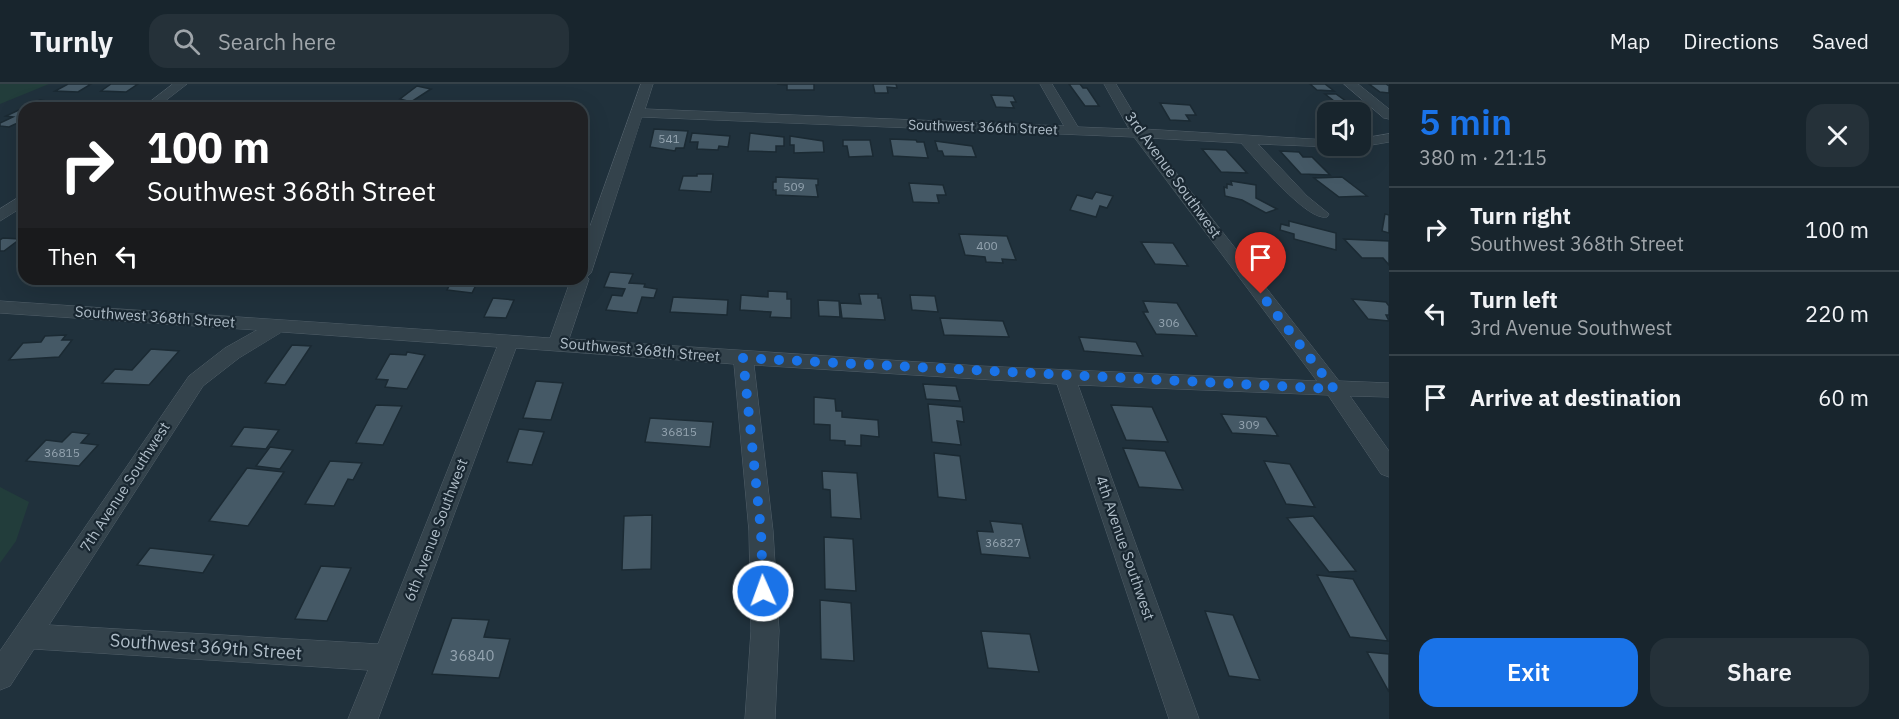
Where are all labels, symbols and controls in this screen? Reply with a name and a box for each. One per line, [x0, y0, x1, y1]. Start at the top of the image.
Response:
search box [149, 14, 569, 68]
text: Turnly [30, 23, 113, 60]
icon: search [170, 25, 203, 58]
text: Search here [218, 27, 336, 56]
text: Map [1610, 27, 1650, 55]
text: Directions [1683, 27, 1779, 55]
text: Saved [1812, 27, 1869, 55]
text: 5 min [1419, 98, 1512, 145]
map controls [1317, 102, 1371, 156]
button: sound [1317, 102, 1371, 156]
button: close [1806, 104, 1869, 167]
street label: 3rd Avenue Southwest [1121, 108, 1226, 242]
street label: Southwest 366th Street [908, 115, 1058, 139]
text: 100 m [147, 120, 270, 175]
icon: right [48, 126, 126, 204]
house number: 541 [658, 131, 680, 146]
text: 380 m · 21:15 [1419, 144, 1547, 171]
text: Southwest 368th Street [147, 173, 436, 208]
house number: 509 [783, 179, 805, 194]
text: Turn right [1470, 201, 1571, 230]
icon: right [1419, 213, 1452, 246]
text: 100 m [1805, 215, 1869, 244]
text: Southwest 368th Street [1470, 230, 1684, 257]
pin [1235, 232, 1286, 294]
house number: 400 [976, 238, 998, 253]
icon: left [110, 240, 143, 273]
icon: arrive [1244, 241, 1277, 274]
text: Then [48, 242, 98, 271]
text: Turn left [1470, 285, 1558, 314]
icon: left [1419, 297, 1452, 330]
text: 220 m [1805, 299, 1869, 328]
street label: Southwest 368th Street [74, 301, 236, 332]
text: 3rd Avenue Southwest [1470, 314, 1672, 341]
house number: 306 [1158, 315, 1180, 330]
street label: Southwest 368th Street [559, 333, 721, 366]
icon: arrive [1419, 381, 1452, 414]
text: Arrive at destination [1470, 383, 1681, 412]
text: 60 m [1818, 383, 1869, 412]
house number: 309 [1238, 417, 1260, 432]
street label: 7th Avenue Southwest [75, 418, 174, 555]
house number: 36815 [661, 424, 697, 439]
house number: 36815 [44, 445, 80, 460]
street label: 6th Avenue Southwest [400, 456, 472, 604]
street label: 4th Avenue Southwest [1092, 473, 1159, 623]
house number: 36827 [985, 535, 1021, 550]
position arrow [731, 559, 795, 623]
street label: Southwest 369th Street [109, 628, 303, 665]
button: Exit [1419, 638, 1638, 707]
button: Share [1650, 638, 1869, 707]
house number: 36840 [449, 646, 495, 665]

